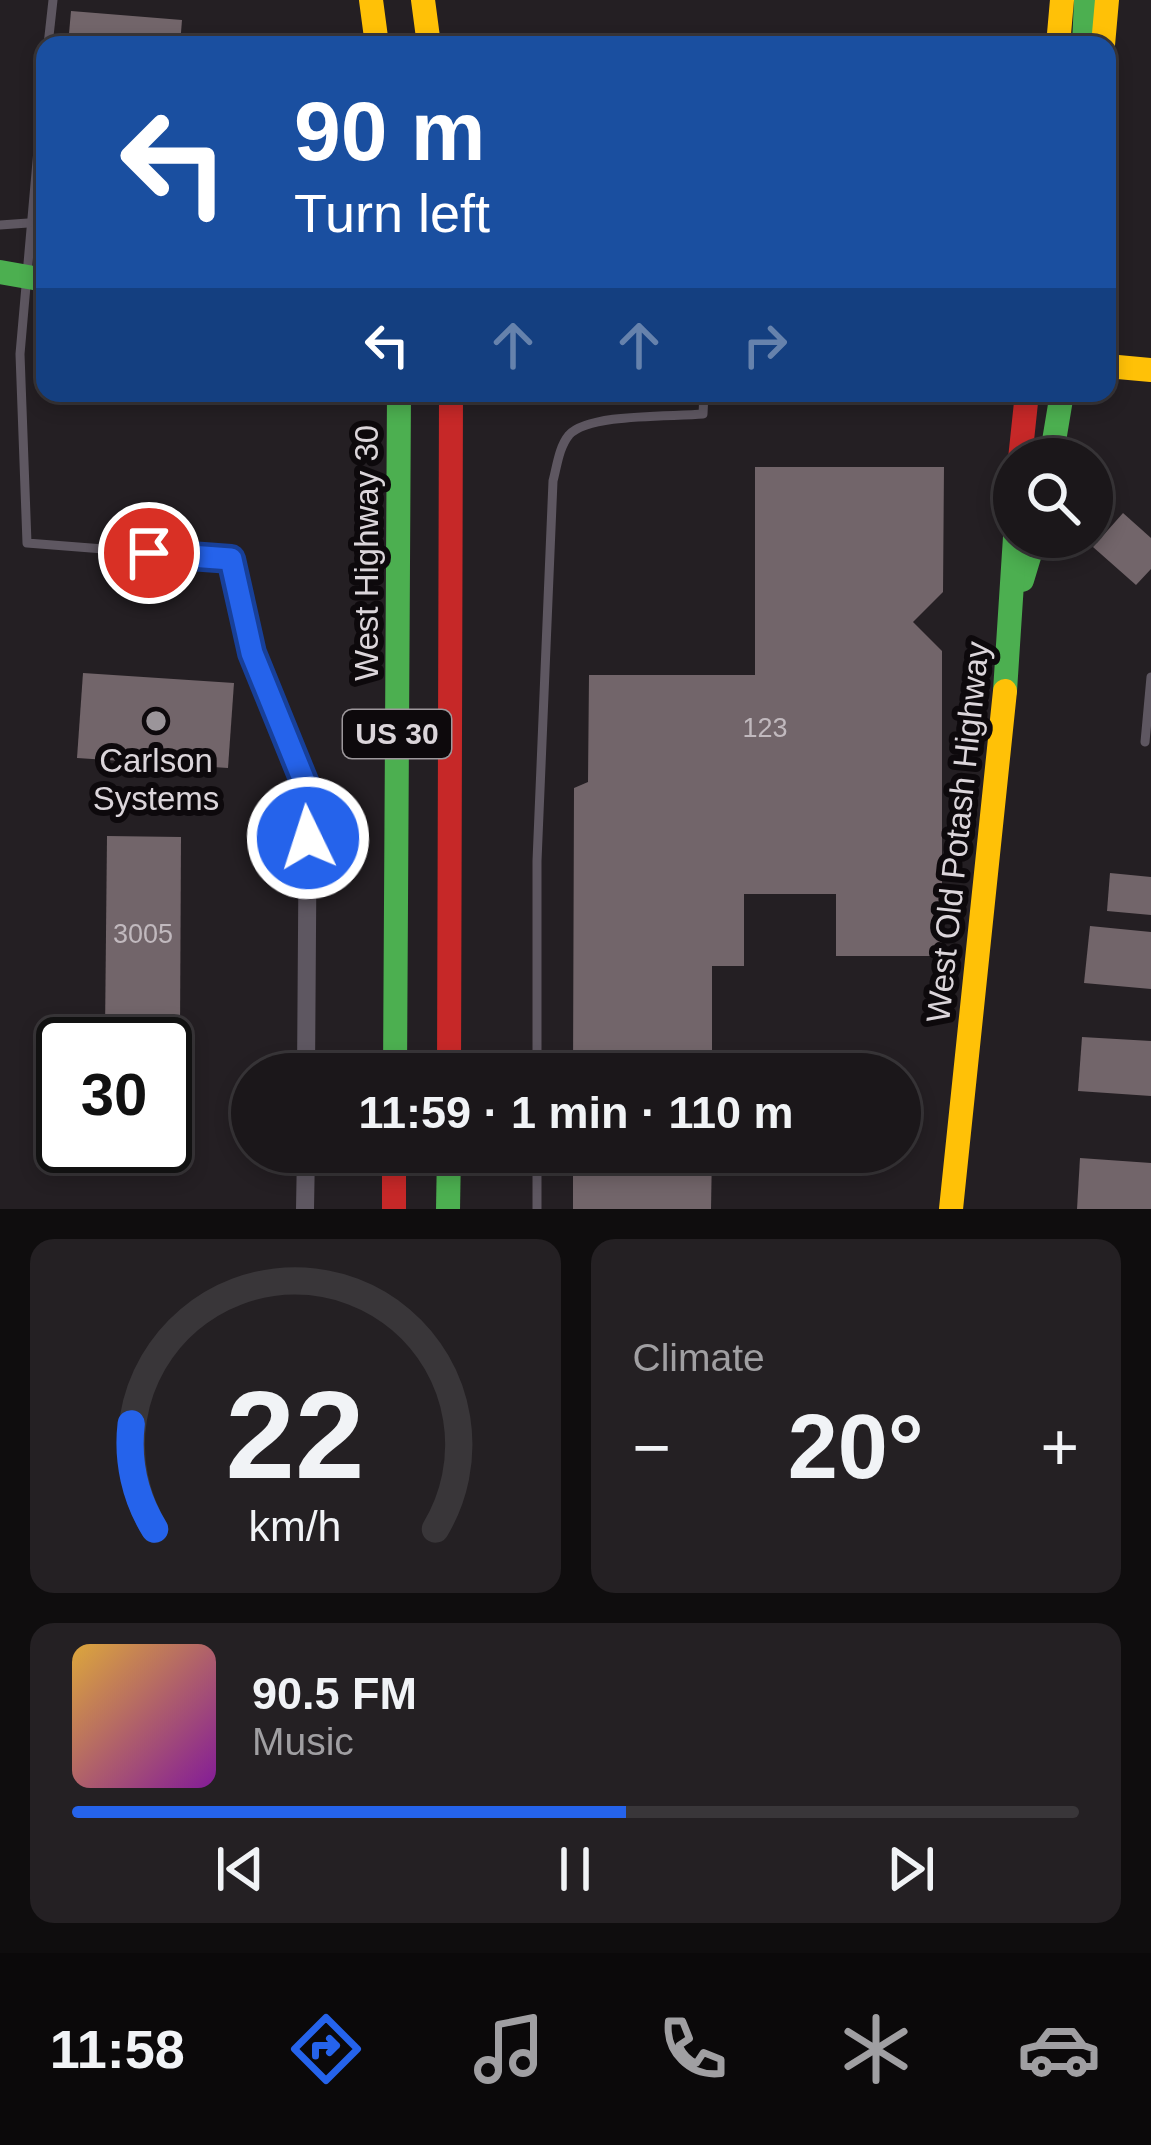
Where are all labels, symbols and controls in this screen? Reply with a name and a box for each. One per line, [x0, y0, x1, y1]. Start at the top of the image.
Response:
icon: left [96, 84, 252, 240]
text: 90 m [294, 84, 485, 178]
text: Turn left [294, 183, 490, 243]
icon: left [354, 312, 420, 378]
icon: ahead [480, 312, 546, 378]
icon: ahead [606, 312, 672, 378]
icon: right [732, 312, 798, 378]
street label: West Highway 30 [348, 425, 385, 681]
map controls [993, 438, 1113, 558]
button: search [993, 438, 1113, 558]
pin [98, 502, 200, 604]
icon: arrive [116, 520, 182, 586]
street label: West Old Potash Highway [919, 639, 996, 1024]
marker: Carlson Systems [143, 708, 169, 734]
road number: US 30 [343, 710, 451, 758]
house number: 123 [742, 713, 788, 743]
place label: Carlson Systems [93, 742, 219, 817]
position arrow [245, 775, 371, 901]
house number: 3005 [113, 919, 173, 949]
speed limit sign: 30 [36, 1017, 192, 1173]
text: 11:59 · 1 min · 110 m [358, 1087, 794, 1138]
text: Climate [633, 1336, 765, 1379]
text: 22 [226, 1365, 365, 1504]
text: 20° [788, 1397, 924, 1497]
text: − [633, 1410, 671, 1484]
text: + [1040, 1410, 1079, 1484]
text: km/h [249, 1502, 342, 1550]
text: 90.5 FM [252, 1668, 417, 1719]
text: Music [252, 1720, 354, 1763]
icon: previous [207, 1836, 273, 1902]
icon: pause [542, 1836, 608, 1902]
icon: next [878, 1836, 944, 1902]
icon: directions [284, 2007, 368, 2091]
icon: music [467, 2007, 551, 2091]
icon: phone [651, 2007, 735, 2091]
icon: climate [834, 2007, 918, 2091]
icon: car [1017, 2007, 1101, 2091]
text: 11:58 [50, 2019, 185, 2079]

